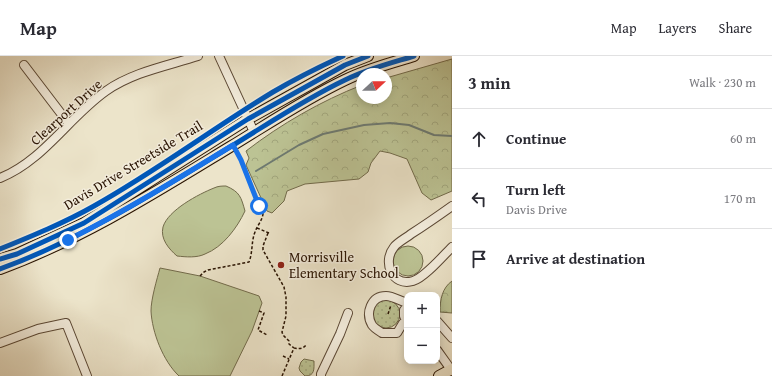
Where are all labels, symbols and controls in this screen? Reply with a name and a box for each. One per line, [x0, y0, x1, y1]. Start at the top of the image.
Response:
text: Map [20, 14, 57, 42]
text: Map [611, 18, 637, 38]
text: Layers [659, 18, 697, 38]
text: Share [719, 18, 752, 38]
north arrow [356, 68, 392, 104]
text: 3 min [468, 70, 510, 95]
text: Walk · 230 m [689, 73, 756, 92]
street label: Clearport Drive [26, 74, 107, 150]
street label: Davis Drive Streetside Trail [60, 115, 206, 215]
icon: ahead [468, 128, 490, 150]
text: Continue [506, 128, 567, 149]
text: 60 m [730, 129, 756, 148]
text: Turn left [506, 179, 565, 200]
icon: left [468, 188, 490, 210]
text: 170 m [724, 189, 756, 208]
route start [250, 197, 268, 215]
text: Davis Drive [506, 200, 567, 219]
route end [59, 231, 77, 249]
place label: Morrisville Elementary School [289, 247, 399, 283]
icon: arrive [468, 248, 490, 270]
text: Arrive at destination [506, 248, 645, 269]
marker: Morrisville Elementary School [276, 260, 286, 270]
map controls [404, 292, 440, 364]
button: + [404, 292, 440, 328]
button: − [404, 328, 440, 364]

